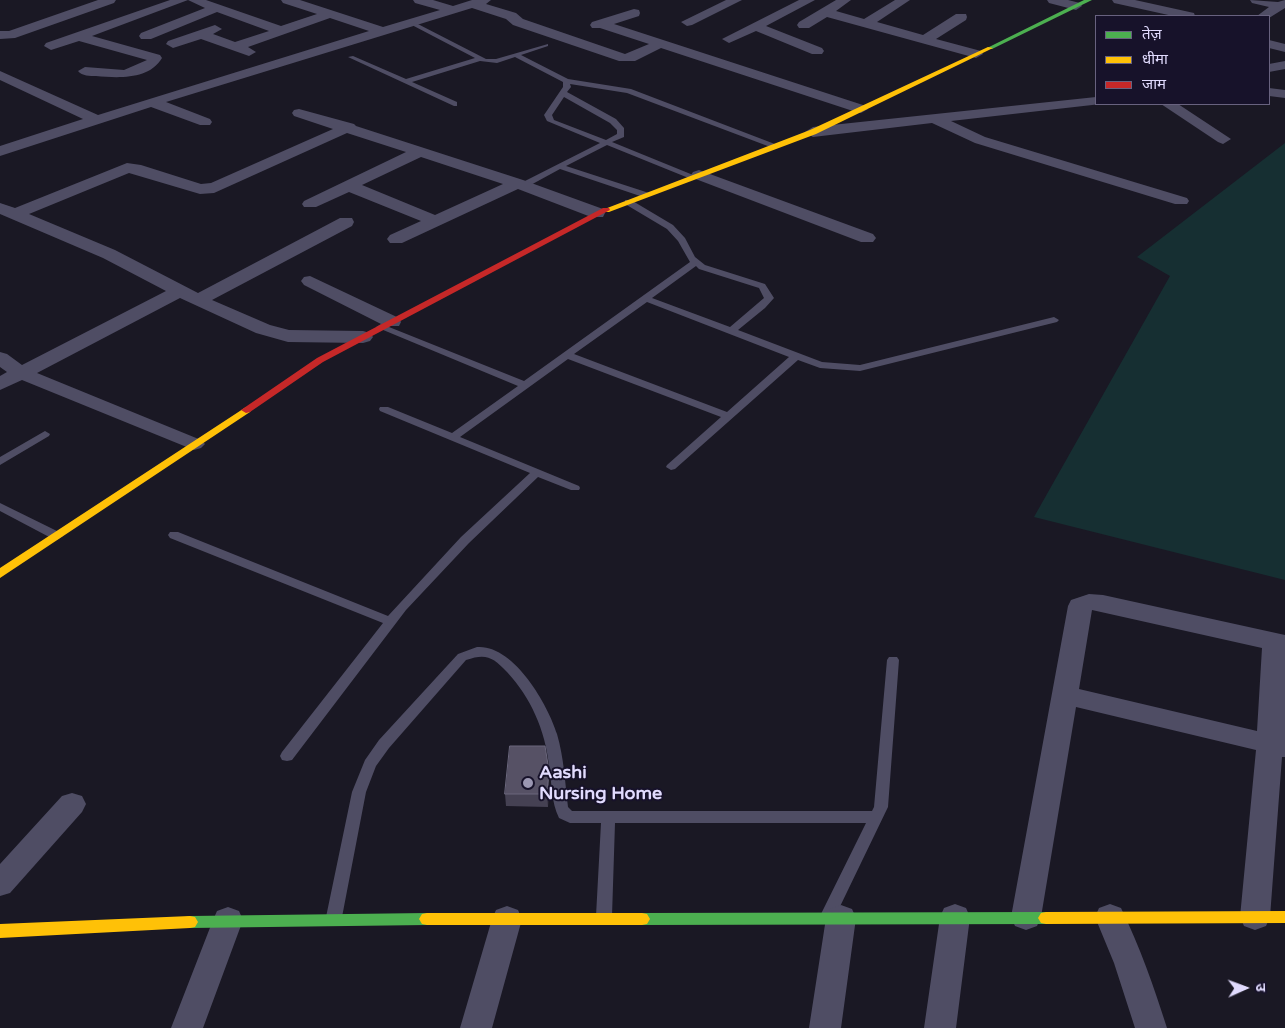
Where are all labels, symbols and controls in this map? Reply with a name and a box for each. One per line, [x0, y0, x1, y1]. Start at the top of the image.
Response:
legend [1095, 15, 1270, 105]
text: तेज़ [1142, 25, 1162, 43]
text: धीमा [1142, 50, 1168, 68]
text: जाम [1142, 75, 1166, 93]
place label: Aashi Nursing Home [539, 762, 662, 804]
marker: Aashi Nursing Home [521, 776, 535, 790]
north arrow [1220, 963, 1270, 1013]
text: उ [1252, 983, 1269, 992]

